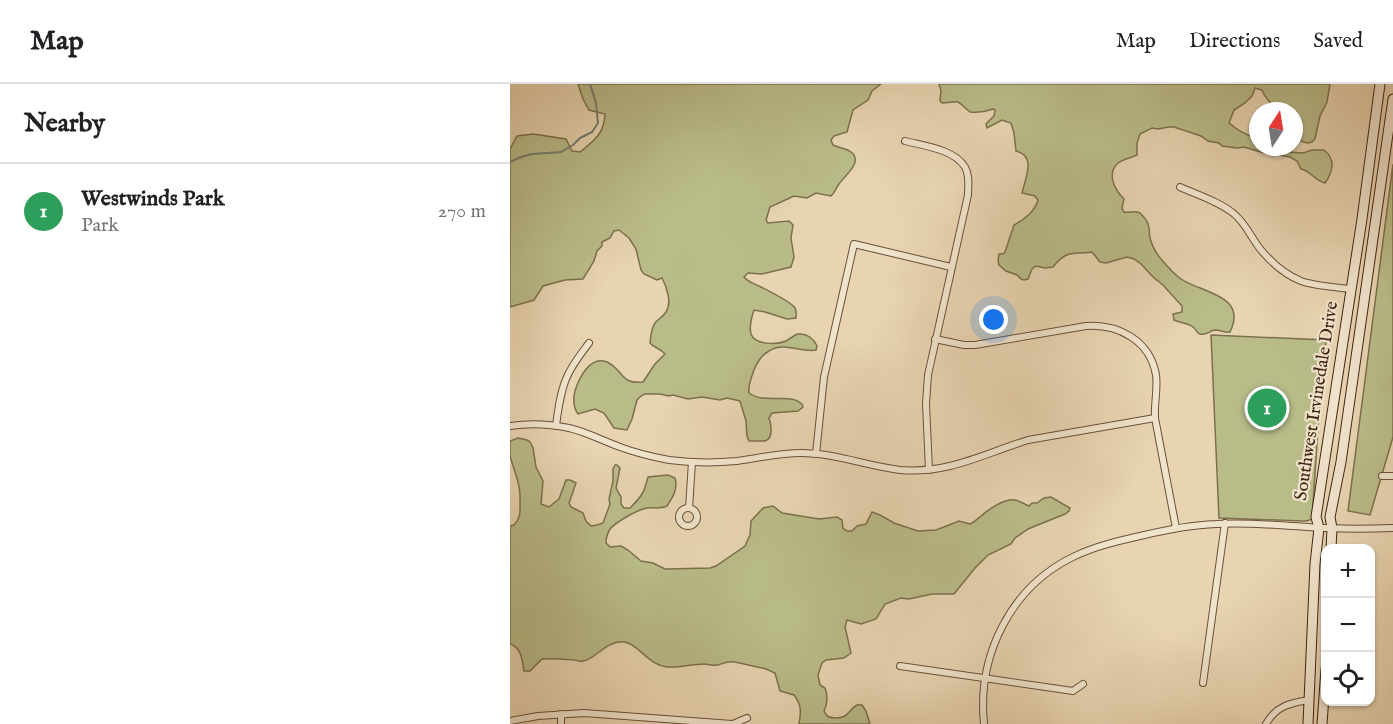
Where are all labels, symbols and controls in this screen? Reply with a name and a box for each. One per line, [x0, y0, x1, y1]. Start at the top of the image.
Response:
text: Map [30, 24, 84, 59]
text: Map [1116, 28, 1156, 55]
text: Directions [1189, 28, 1280, 55]
text: Saved [1313, 28, 1363, 55]
north arrow [1249, 102, 1303, 156]
text: Nearby [24, 107, 105, 140]
text: Westwinds Park [81, 185, 224, 213]
text: 1 [40, 199, 47, 224]
text: 270 m [438, 199, 486, 224]
text: Park [81, 213, 119, 238]
street label: Southwest Irvinedale Drive [1290, 300, 1344, 502]
your location [979, 305, 1008, 334]
pin: 1 [1248, 386, 1287, 430]
map controls [1321, 544, 1375, 706]
button: + [1321, 544, 1375, 598]
button: − [1321, 598, 1375, 652]
button: locate [1321, 652, 1375, 706]

